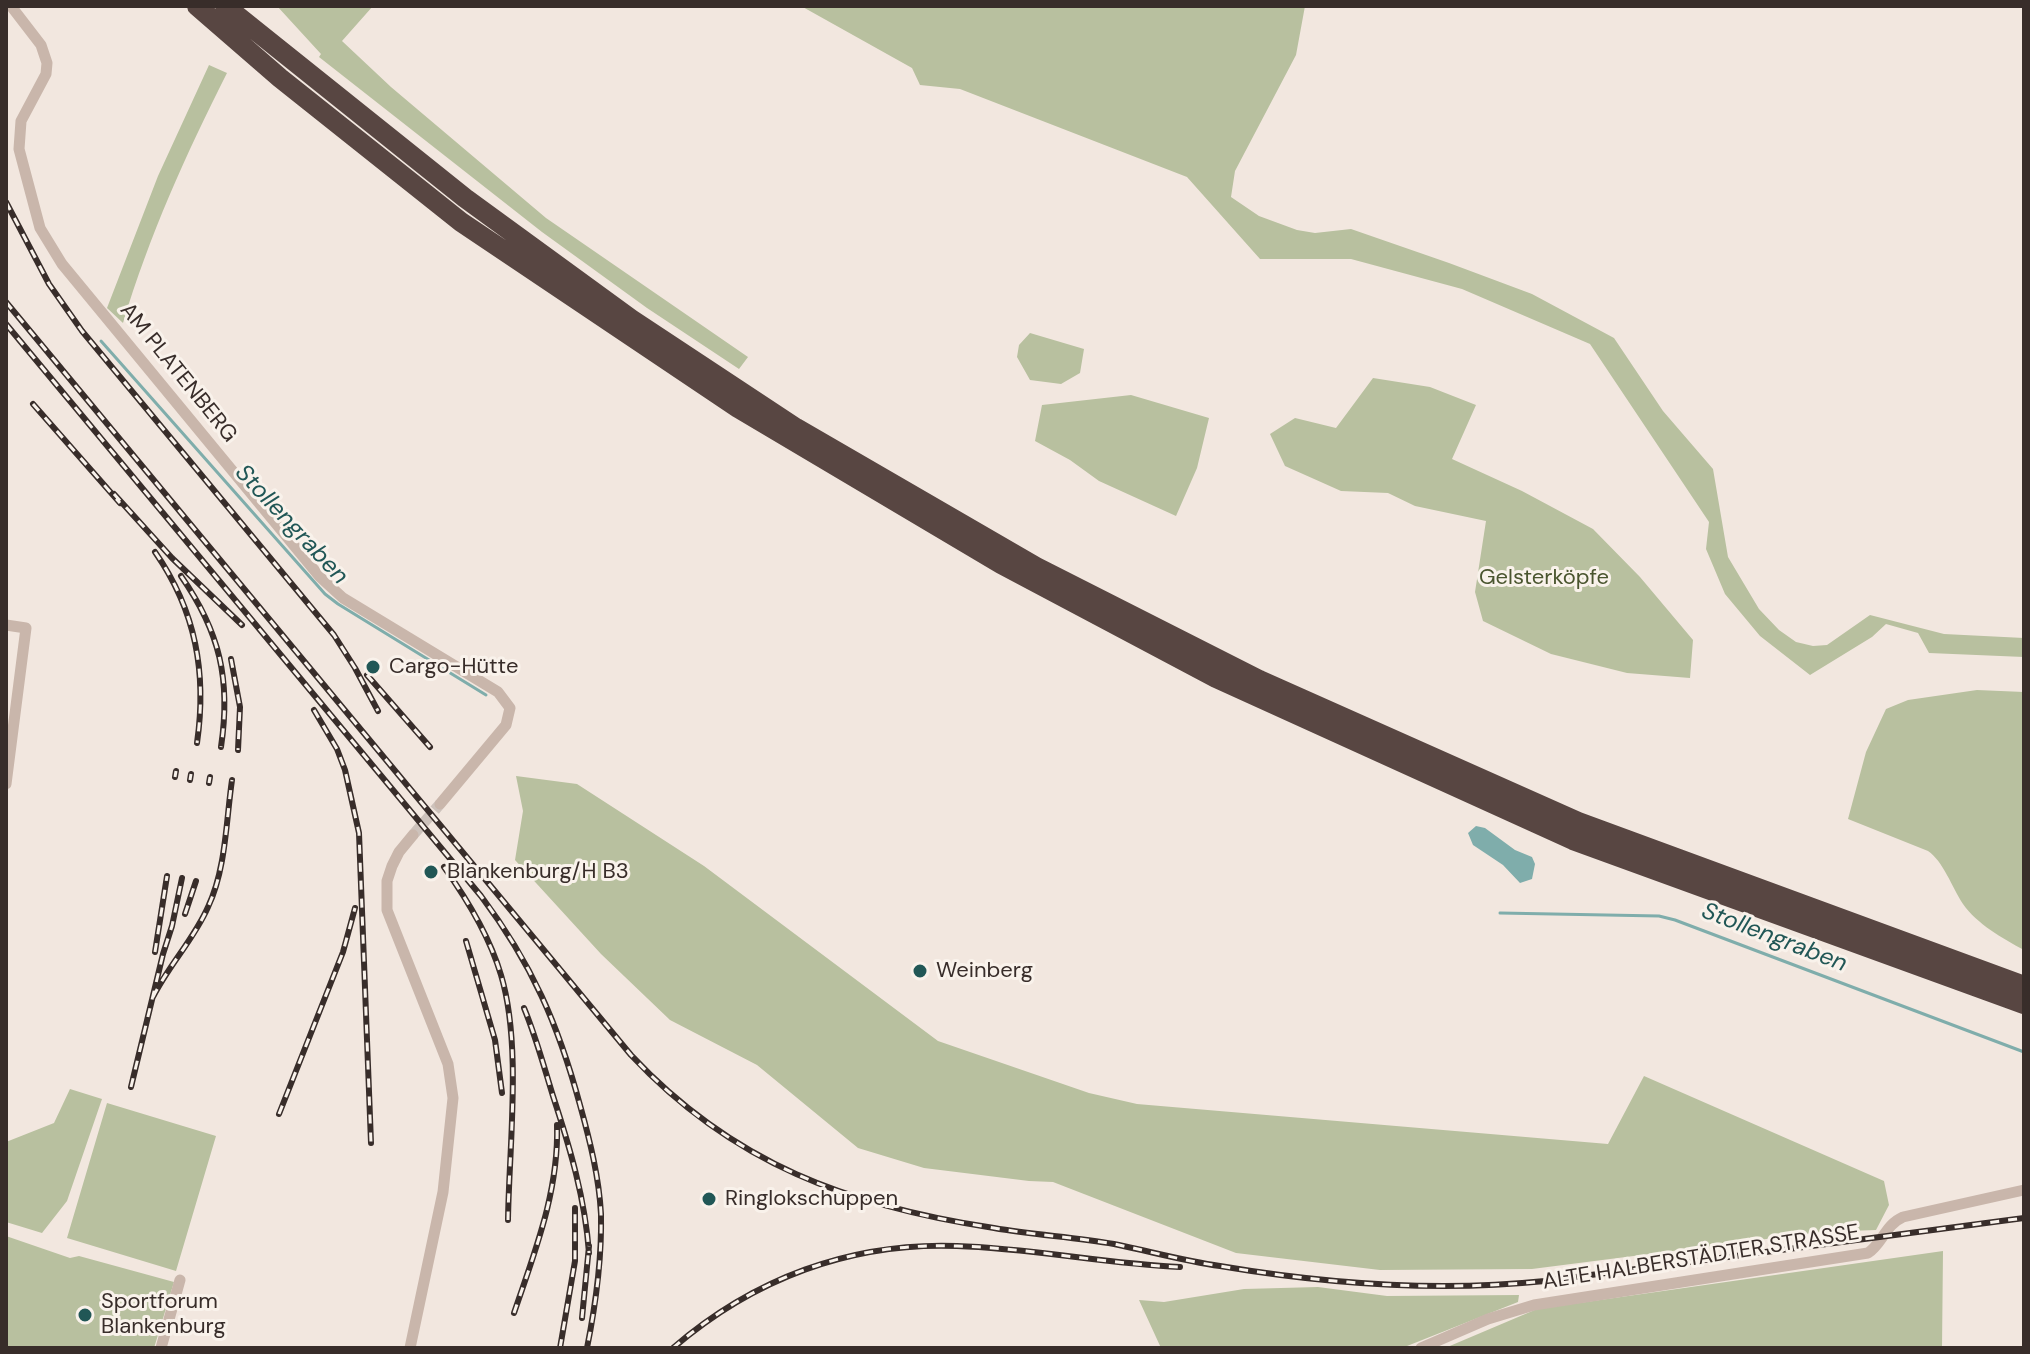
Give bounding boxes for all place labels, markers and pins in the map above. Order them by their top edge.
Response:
place label: Cargo-Hütte [389,654,518,680]
marker: Cargo-Hütte [364,658,382,676]
place label: Blankenburg/H B3 [447,859,629,885]
marker: Blankenburg/H B3 [422,863,440,881]
place label: Weinberg [936,958,1033,984]
marker: Weinberg [911,962,929,980]
place label: Ringlokschuppen [725,1186,898,1212]
marker: Ringlokschuppen [700,1190,718,1208]
place label: Sportforum Blankenburg [101,1289,226,1340]
marker: Sportforum Blankenburg [76,1306,94,1324]

